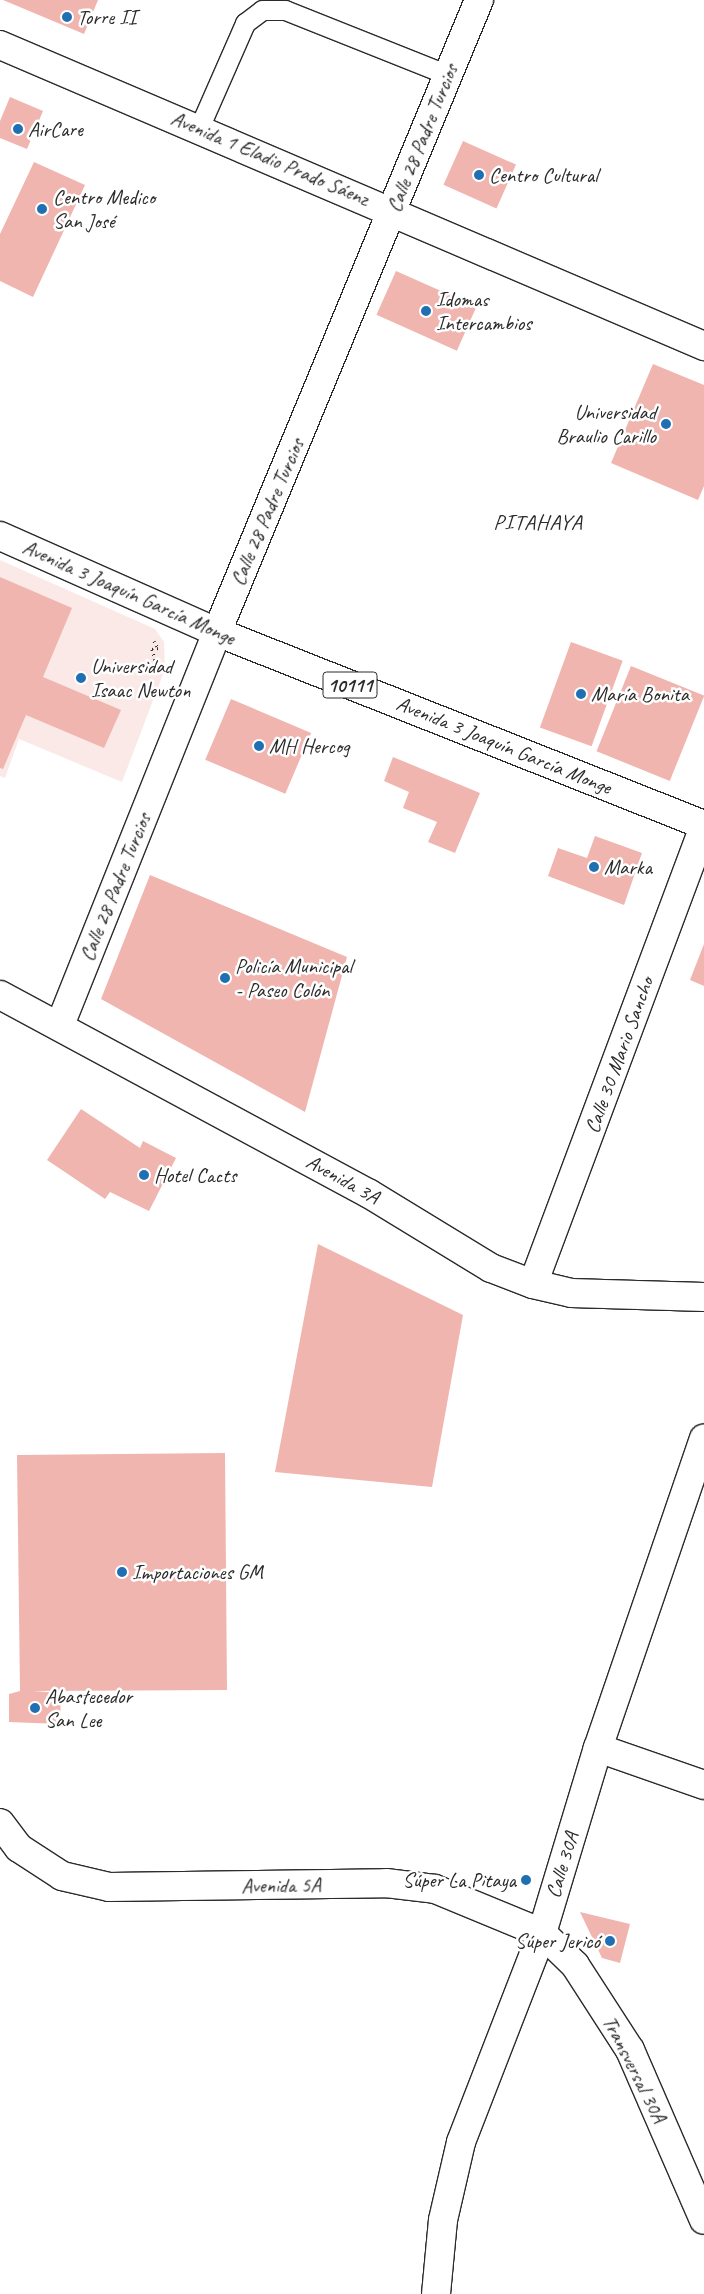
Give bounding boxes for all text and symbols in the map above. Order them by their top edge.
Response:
place label: Torre II [77,4,136,30]
marker: Torre II [61,11,73,23]
street label: Calle 28 Padre Turcios [381,61,463,215]
street label: Avenida 1 Eladio Prado Sáenz [168,105,372,211]
place label: AirCare [28,116,83,142]
marker: AirCare [12,123,24,135]
place label: Centro Cultural [489,162,598,188]
marker: Centro Cultural [473,169,485,181]
place label: Centro Medico San José [53,184,155,234]
marker: Centro Medico San José [35,202,49,216]
place label: Idomas Intercambios [436,286,531,336]
marker: Idomas Intercambios [420,305,432,317]
place label: Universidad Braulio Carillo [556,399,656,449]
marker: Universidad Braulio Carillo [660,418,672,430]
street label: Calle 28 Padre Turcios [225,435,309,589]
district label: PITAHAYA [492,510,584,536]
street label: Avenida 3 Joaquín García Monge [19,534,239,650]
place label: Universidad Isaac Newton [91,653,191,703]
road number: 10111 [322,668,378,702]
marker: Universidad Isaac Newton [75,672,87,684]
place label: María Bonita [591,681,688,707]
marker: María Bonita [575,688,587,700]
street label: Avenida 3 Joaquín García Monge [393,690,615,800]
place label: MH Hercog [269,733,349,759]
marker: MH Hercog [253,740,265,752]
street label: Calle 28 Padre Turcios [74,810,156,964]
place label: Marka [604,854,652,880]
marker: Marka [588,861,600,873]
place label: Policía Municipal - Paseo Colón [235,953,353,1003]
marker: Policía Municipal - Paseo Colón [219,972,231,984]
street label: Calle 30 Mario Sancho [579,974,659,1136]
street label: Avenida 3A [302,1149,384,1209]
place label: Hotel Cacts [154,1162,236,1188]
marker: Hotel Cacts [138,1169,150,1181]
place label: Importaciones GM [132,1559,263,1585]
marker: Importaciones GM [116,1566,128,1578]
place label: Abastecedor San Lee [45,1683,132,1733]
marker: Abastecedor San Lee [29,1702,41,1714]
street label: Calle 30A [540,1829,584,1901]
place label: Súper La Pitaya [402,1867,516,1893]
street label: Avenida 5A [241,1872,321,1898]
marker: Súper La Pitaya [520,1874,532,1886]
place label: Súper Jericó [515,1928,600,1954]
marker: Súper Jericó [604,1935,616,1947]
street label: Transversal 30A [597,2011,673,2127]

